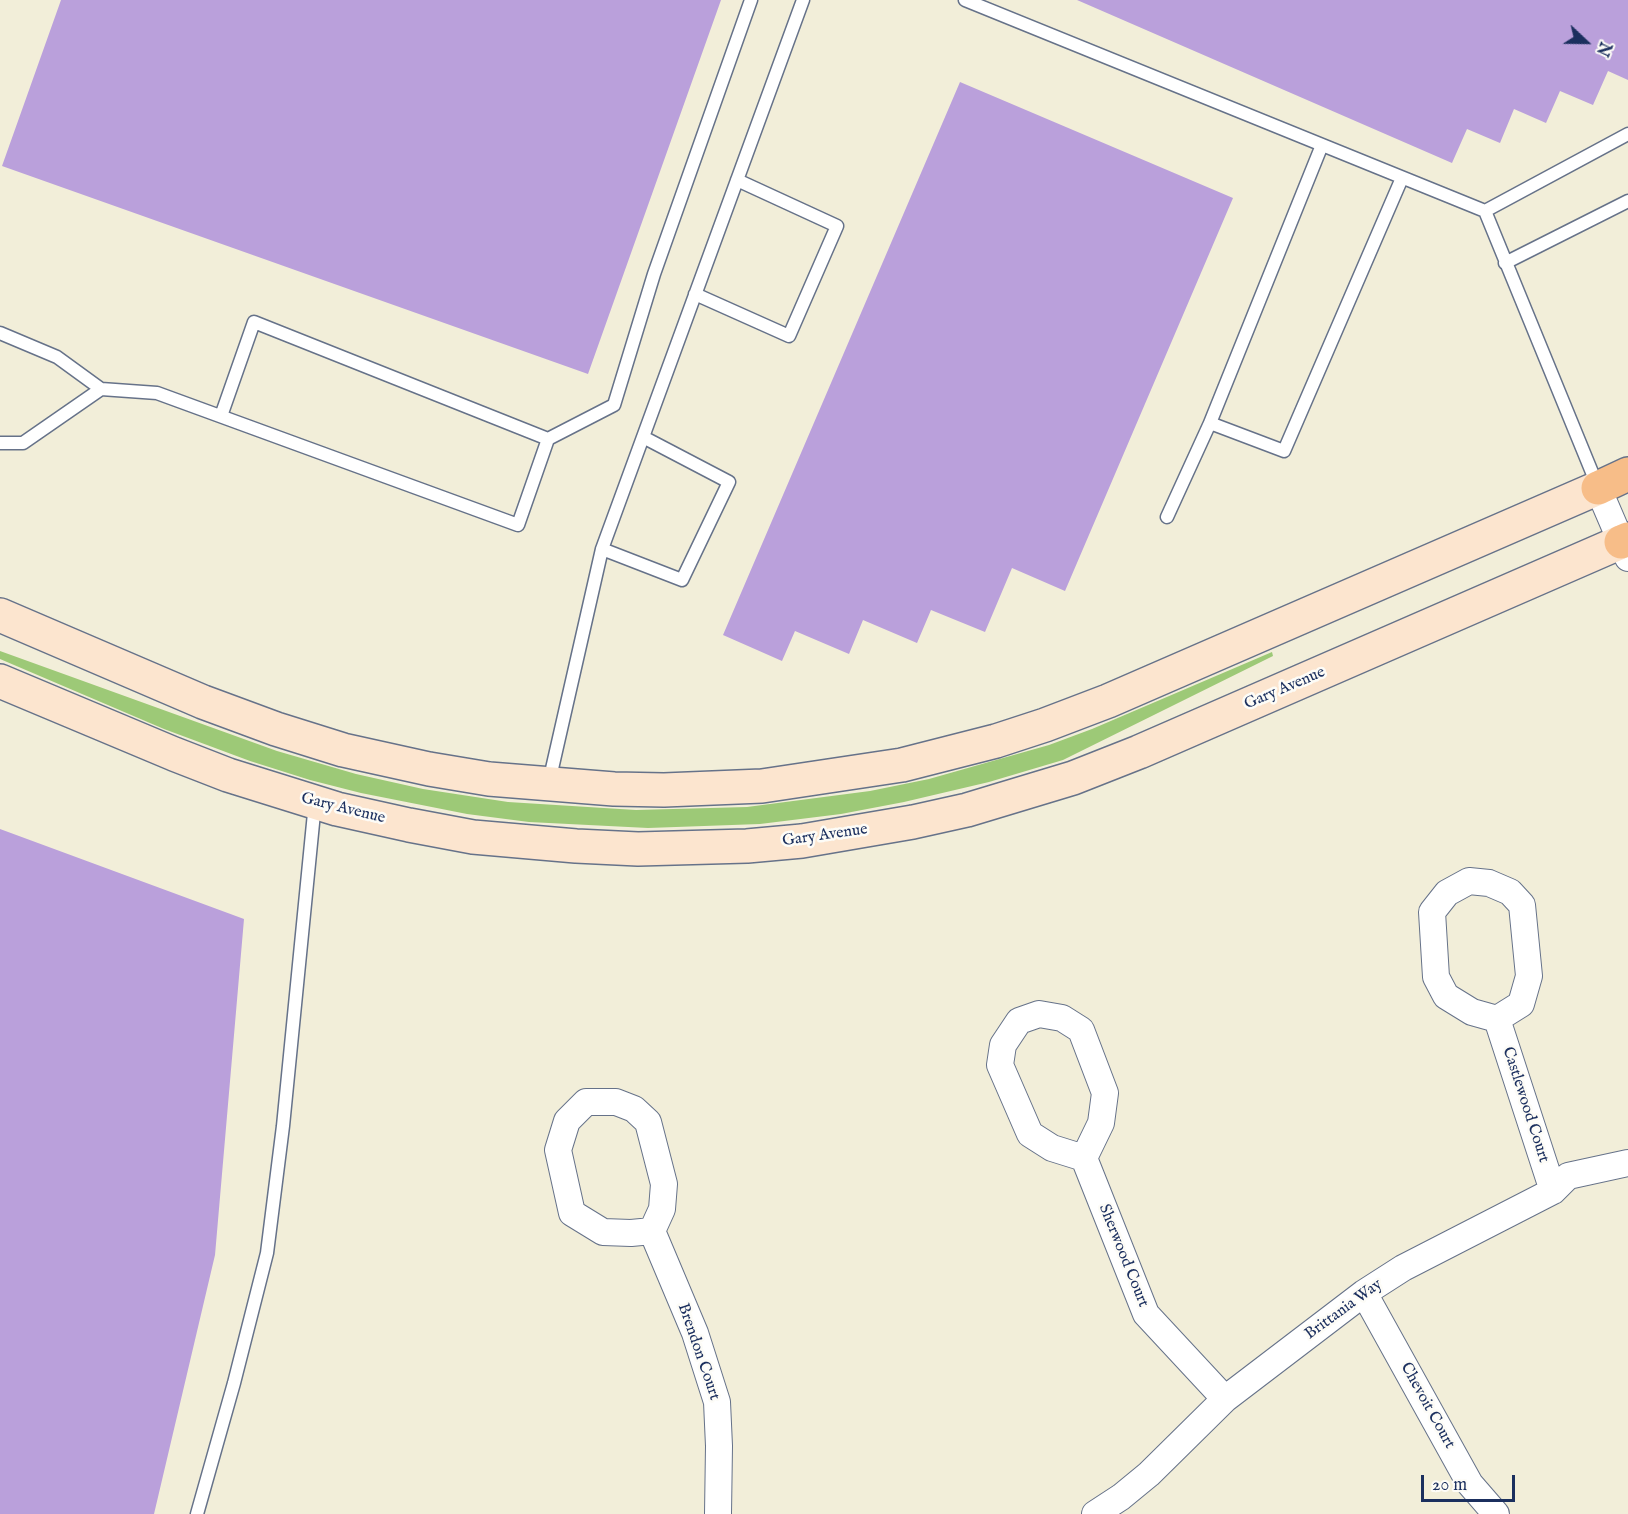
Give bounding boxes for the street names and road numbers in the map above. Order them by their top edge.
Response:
street label: Gary Avenue [1242,663,1328,715]
street label: Gary Avenue [299,789,387,829]
street label: Gary Avenue [781,821,869,851]
street label: Castlewood Court [1497,1045,1553,1165]
street label: Sherwood Court [1094,1202,1152,1310]
street label: Brittania Way [1302,1276,1386,1344]
street label: Brendon Court [672,1301,724,1403]
street label: Chevoit Court [1395,1360,1459,1452]

